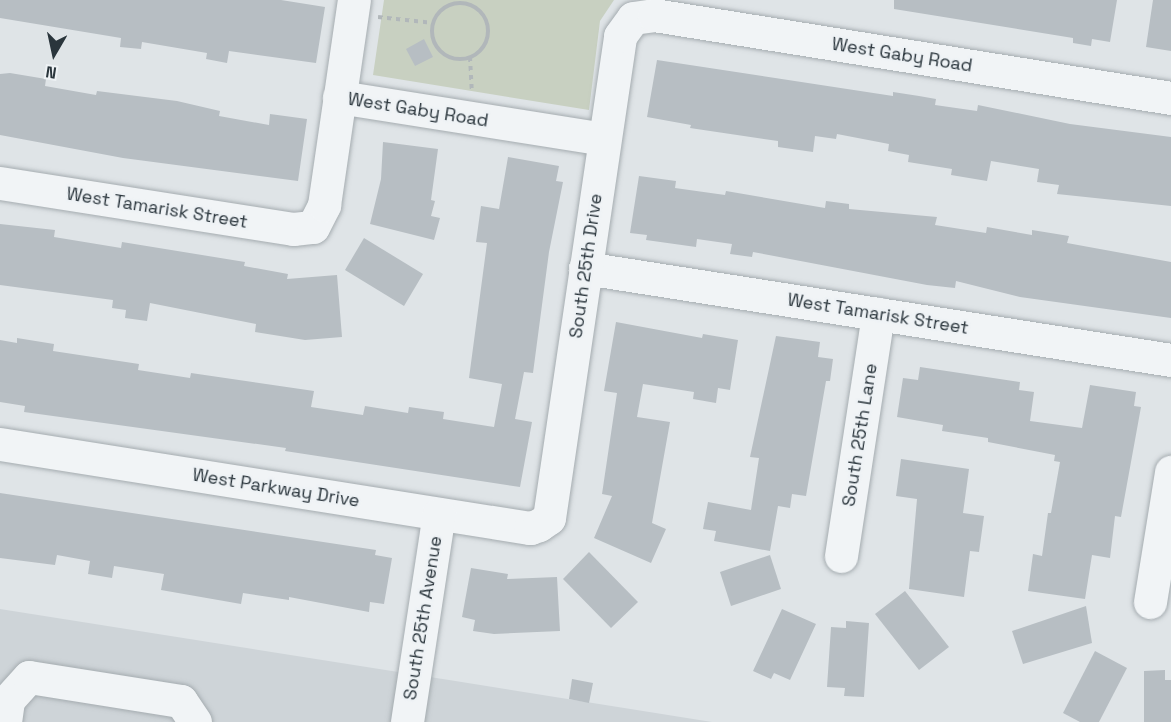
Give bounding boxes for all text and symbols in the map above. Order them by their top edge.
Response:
north arrow [24,24,84,84]
street label: West Gaby Road [830,33,974,77]
text: N [44,61,58,83]
street label: West Gaby Road [346,88,490,132]
street label: West Tamarisk Street [65,183,249,233]
street label: South 25th Drive [565,192,607,340]
street label: West Tamarisk Street [786,289,970,339]
street label: South 25th Lane [838,362,882,508]
street label: West Parkway Drive [191,464,361,512]
street label: South 25th Avenue [399,534,447,702]

